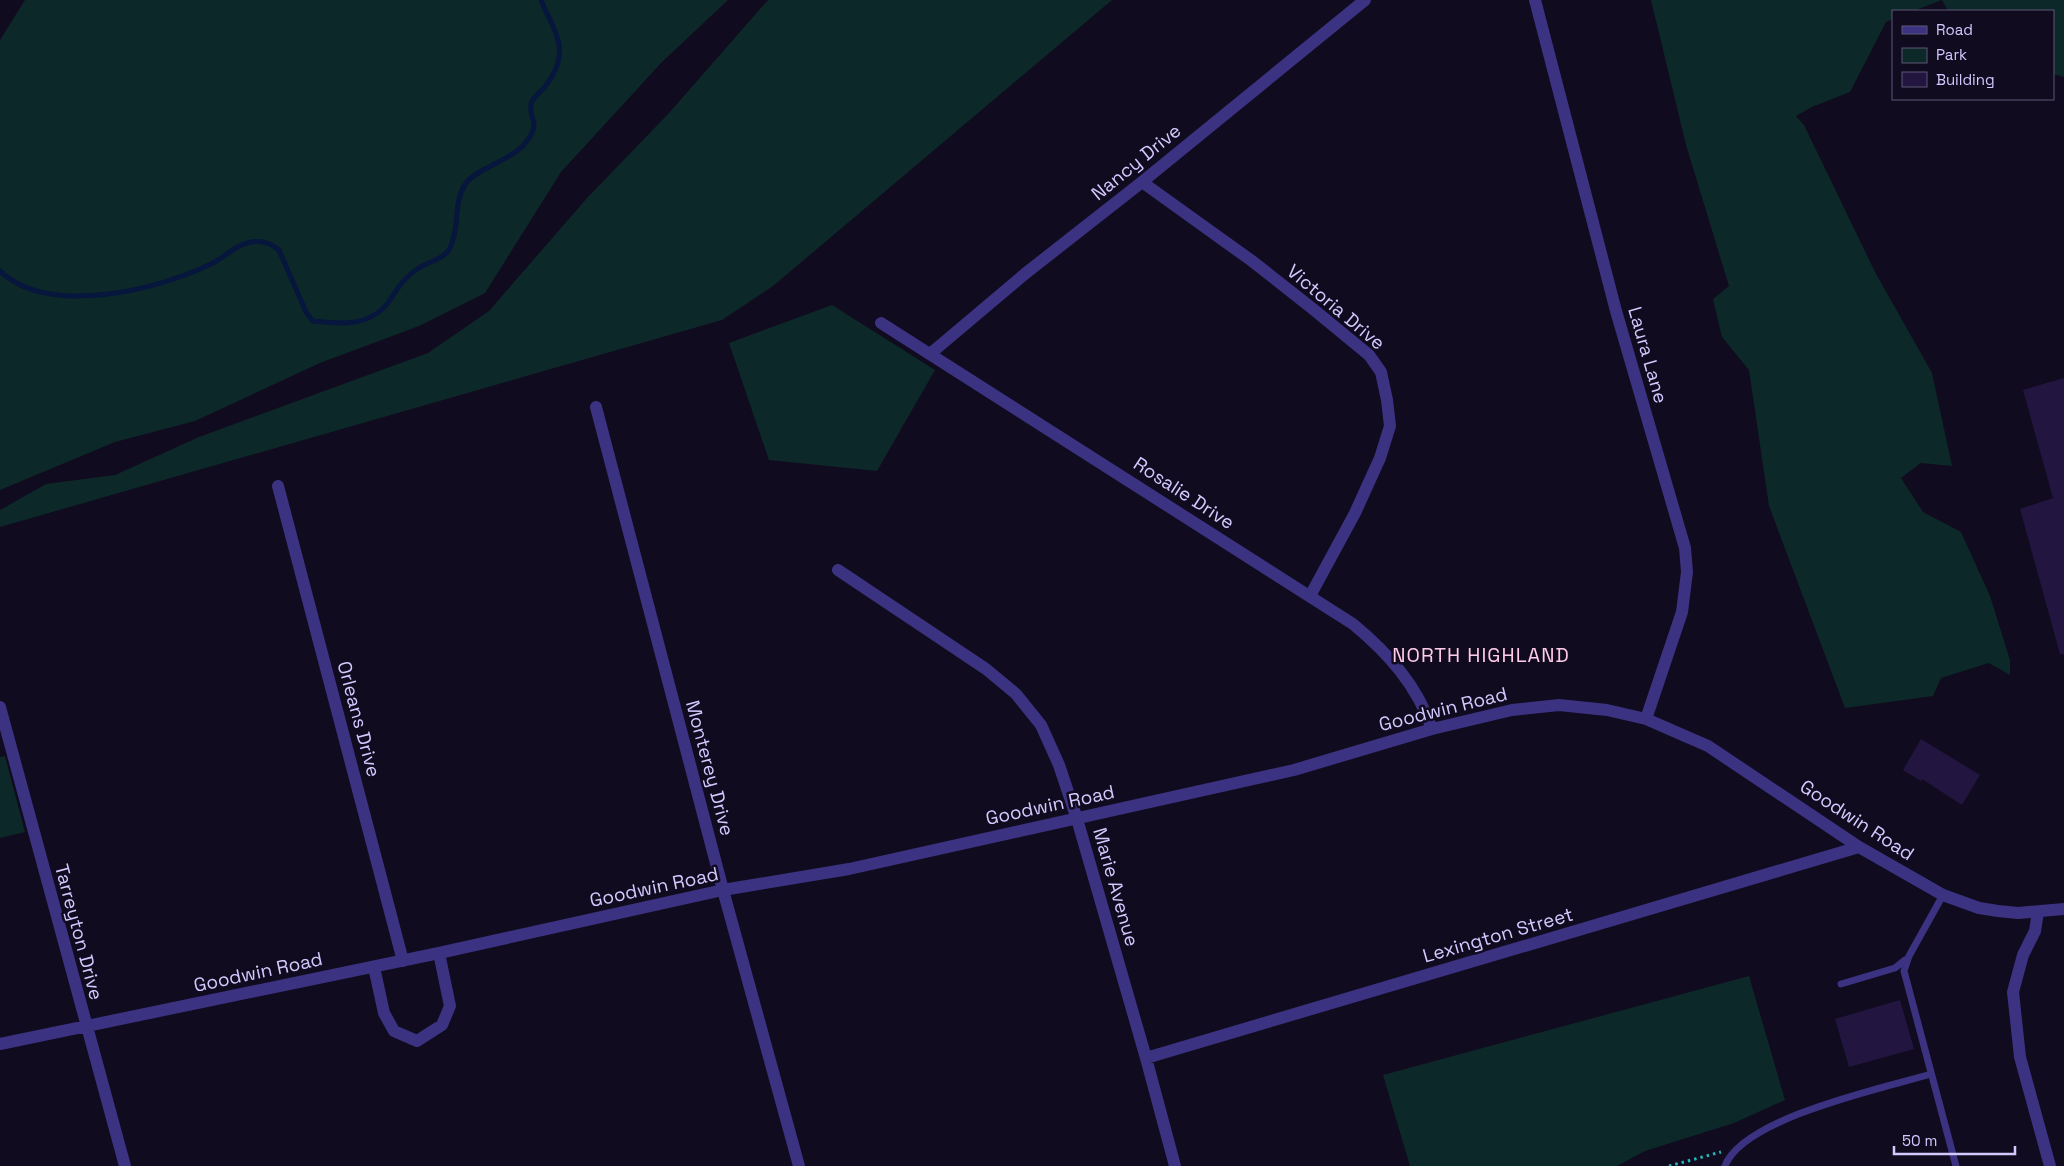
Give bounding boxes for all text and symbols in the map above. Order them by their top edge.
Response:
legend [1892,10,2054,100]
text: Road [1936,20,1973,39]
text: Park [1936,45,1967,64]
text: Building [1936,70,1995,89]
street label: Nancy Drive [1086,118,1186,206]
street label: Victoria Drive [1282,259,1390,355]
street label: Laura Lane [1622,304,1674,406]
street label: Rosalie Drive [1129,451,1239,535]
district label: NORTH HIGHLAND [1392,642,1570,668]
street label: Orleans Drive [332,658,386,780]
street label: Goodwin Road [1376,681,1510,737]
street label: Monterey Drive [680,697,740,839]
street label: Goodwin Road [1795,774,1919,866]
street label: Goodwin Road [983,779,1117,831]
street label: Marie Avenue [1087,825,1145,949]
street label: Tarreyton Drive [49,861,109,1003]
street label: Goodwin Road [587,861,721,913]
street label: Lexington Street [1420,902,1576,968]
street label: Goodwin Road [191,946,325,998]
scale bar [1894,1124,2015,1156]
text: 50 m [1902,1131,1937,1150]

